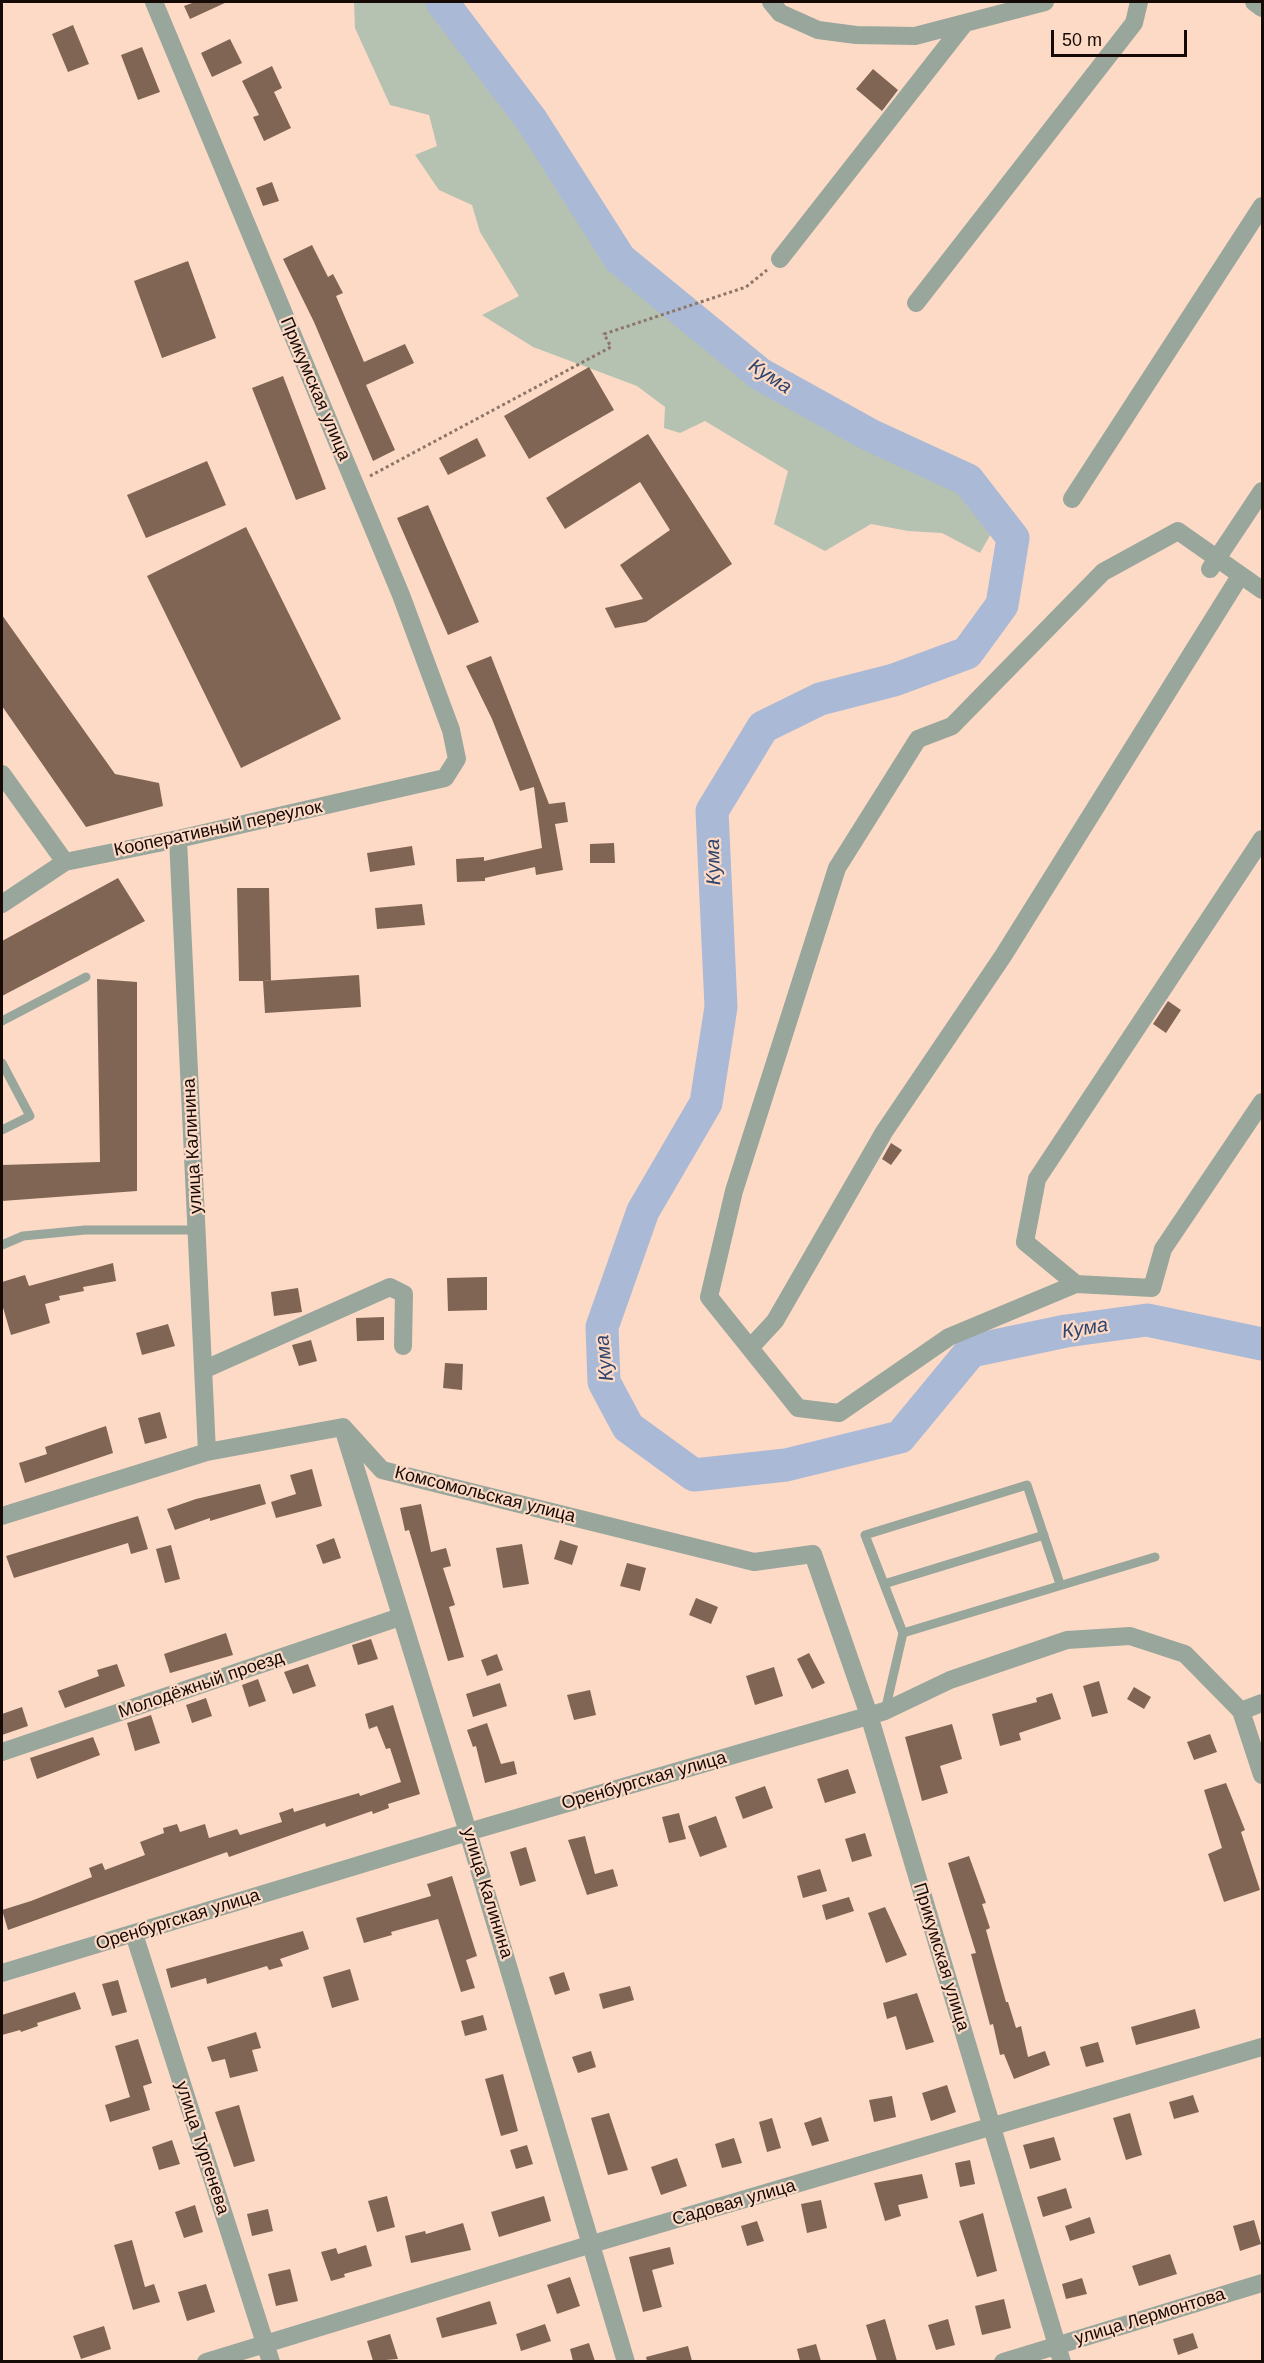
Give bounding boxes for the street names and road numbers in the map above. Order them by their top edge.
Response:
street label: Прикумская улица [275,314,355,464]
street label: Кооперативный переулок [112,796,324,862]
street label: улица Калинина [179,1078,207,1214]
street label: Комсомольская улица [392,1462,578,1528]
street label: Молодёжный проезд [116,1647,286,1723]
street label: Оренбургская улица [559,1747,729,1815]
street label: улица Калинина [457,1825,517,1961]
street label: Прикумская улица [908,1880,974,2034]
street label: Оренбургская улица [93,1885,263,1955]
street label: улица Тургенева [170,2079,234,2217]
street label: Садовая улица [670,2175,798,2231]
street label: улица Лермонтова [1072,2284,1228,2350]

